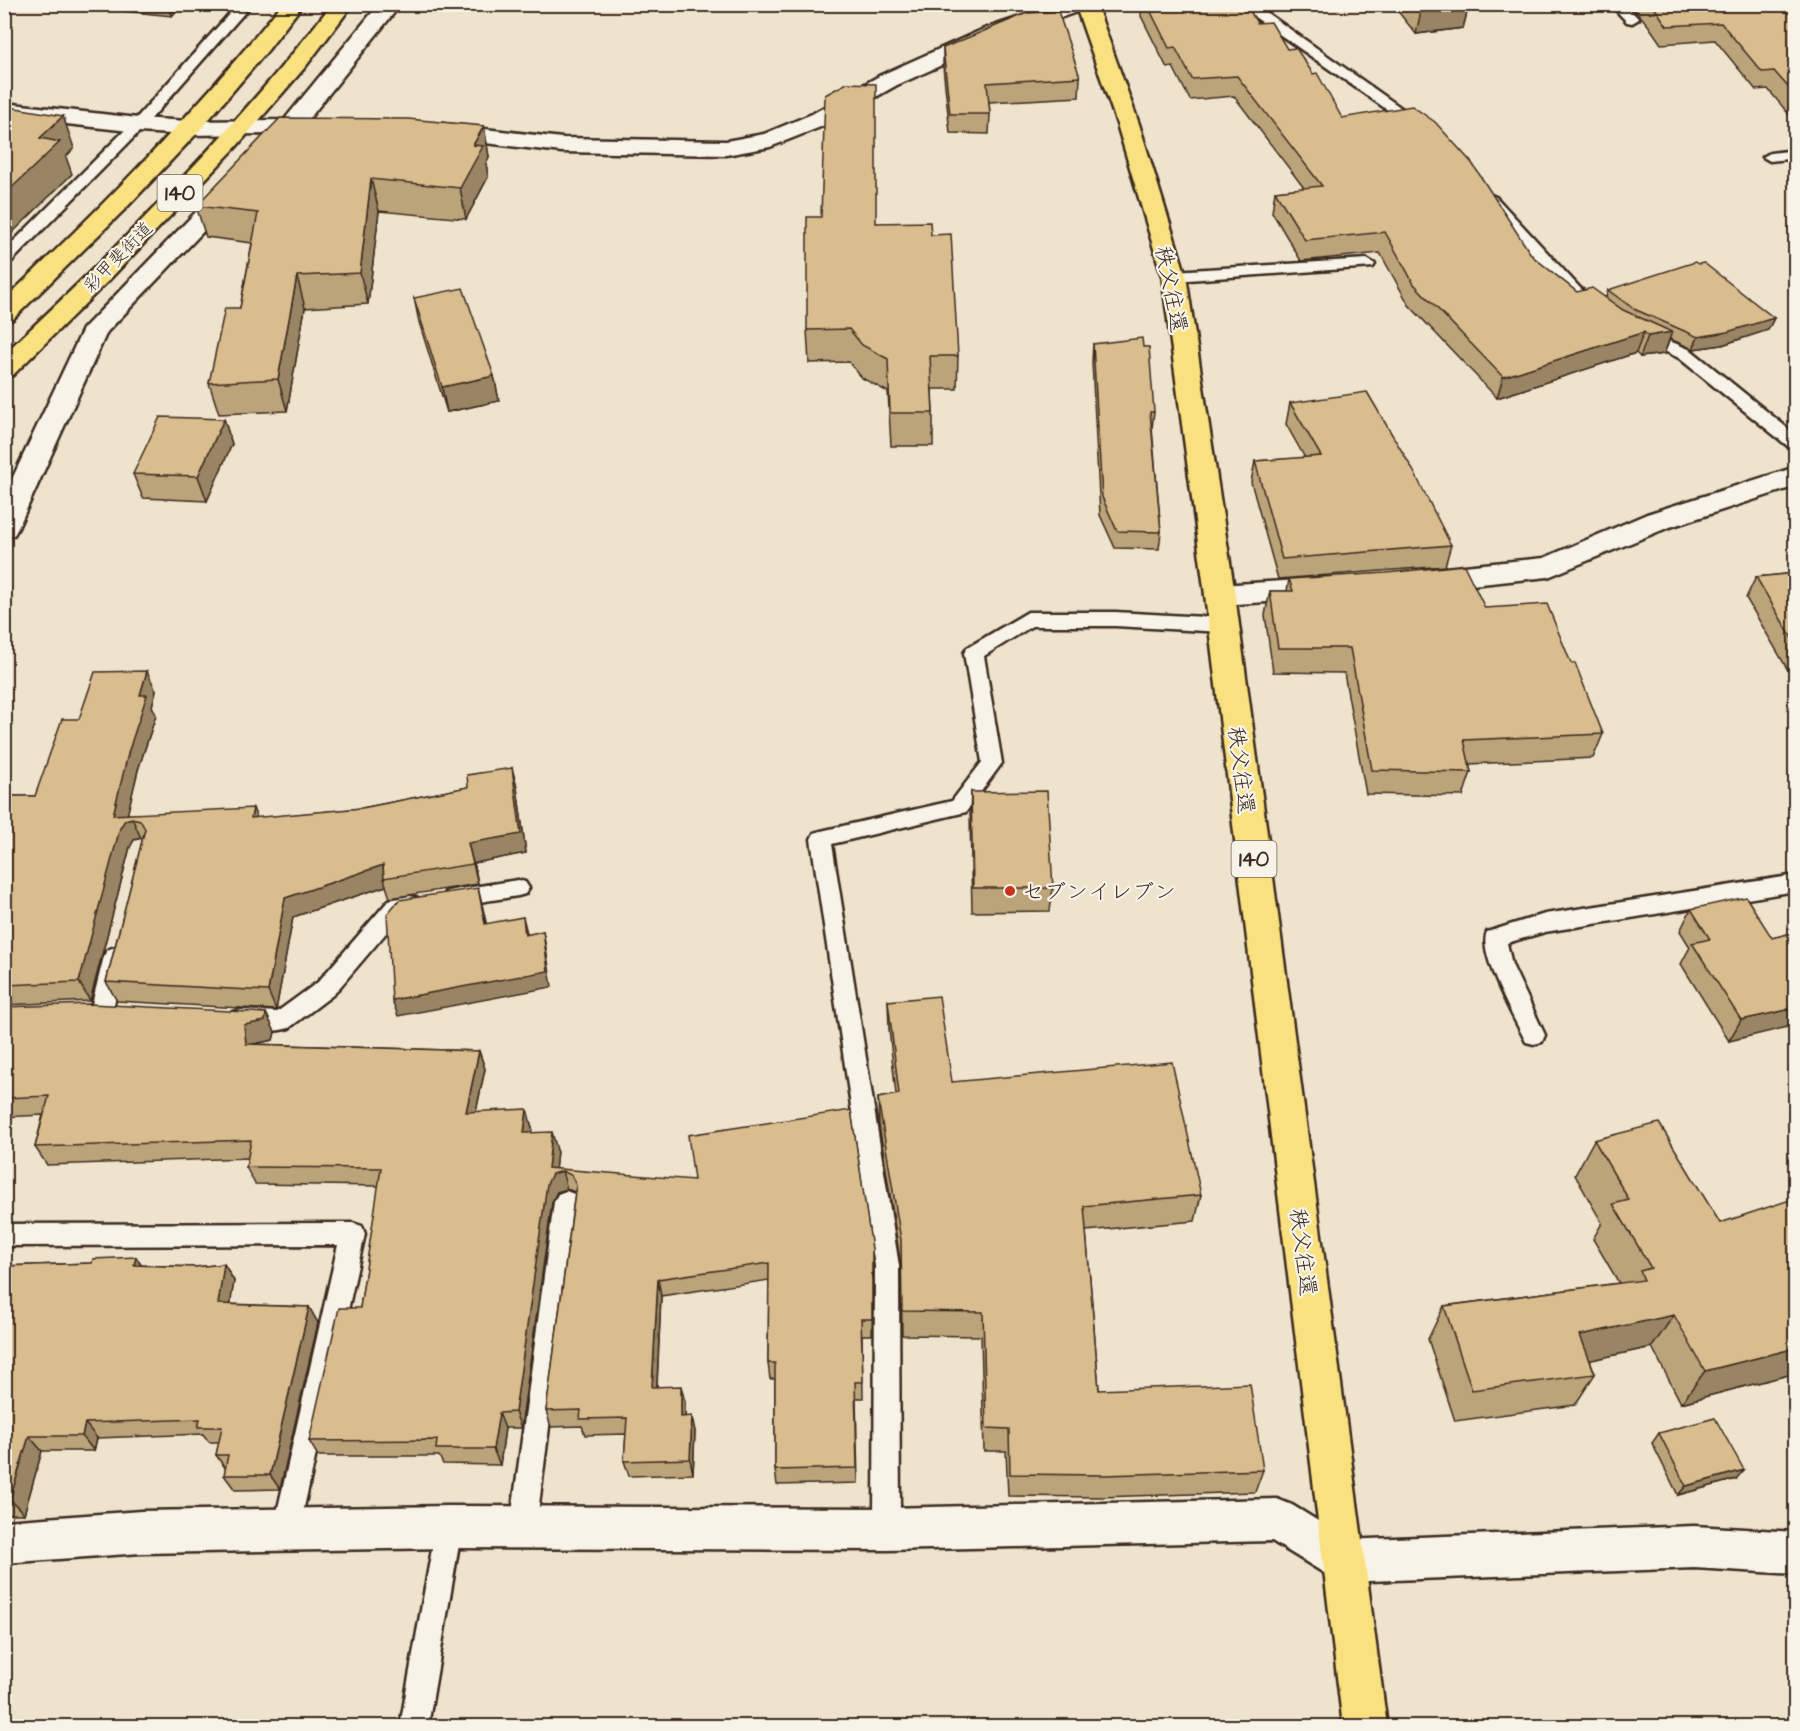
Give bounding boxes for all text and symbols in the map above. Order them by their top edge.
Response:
road number: 140 [158,175,202,211]
street label: 彩甲斐街道 [78,216,159,298]
street label: 秩父往還 [1147,243,1194,335]
street label: 秩父往還 [1220,725,1261,816]
road number: 140 [1232,841,1276,877]
place label: セブンイレブン [1022,877,1176,908]
marker: セブンイレブン [1003,884,1017,898]
street label: 秩父往還 [1282,1207,1323,1298]

